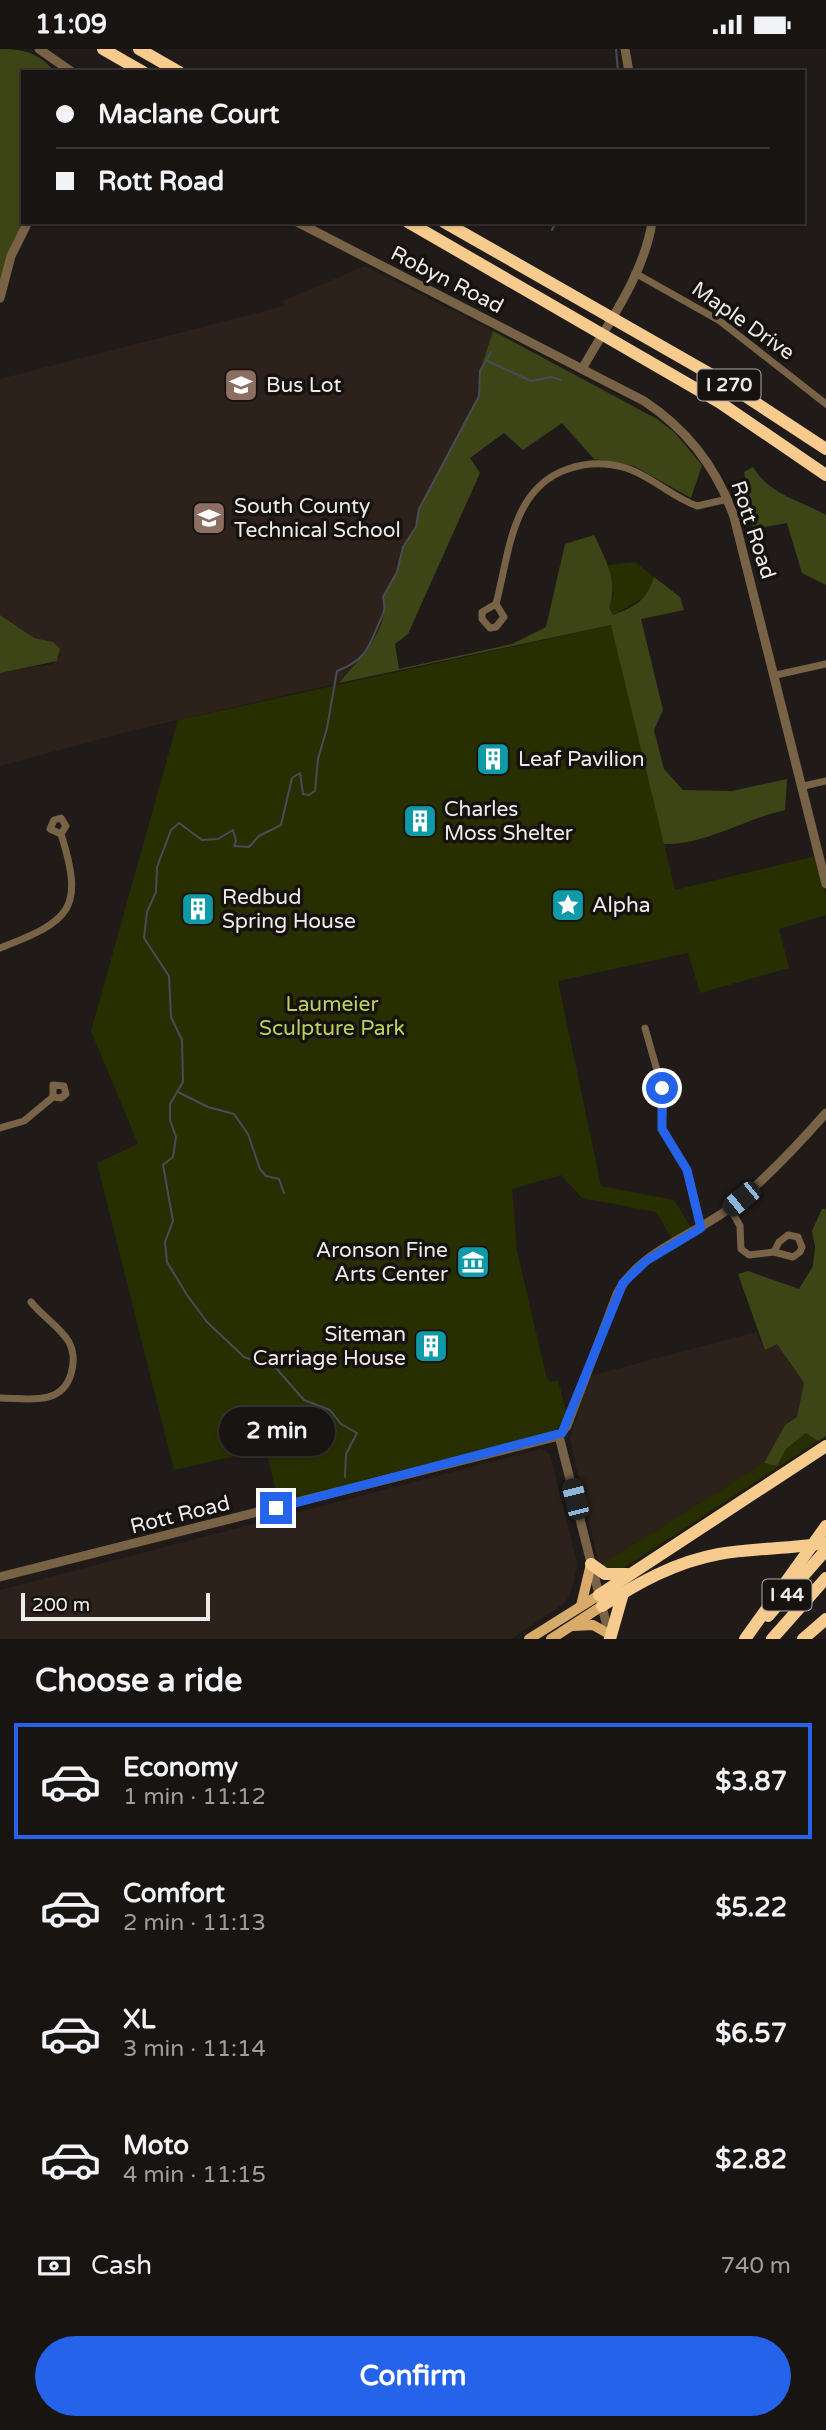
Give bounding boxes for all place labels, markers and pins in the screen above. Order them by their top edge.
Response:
school or university icon: Bus Lot [222,366,260,404]
place label: Bus Lot [266,373,342,398]
place label: South County Technical School [234,494,401,543]
school or university icon: South County Technical School [190,499,228,537]
building icon: Leaf Pavilion [474,740,512,778]
place label: Leaf Pavilion [518,747,645,772]
place label: Charles Moss Shelter [444,797,573,846]
building icon: Charles Moss Shelter [401,802,439,840]
place label: Redbud Spring House [222,885,356,934]
place icon: Alpha [549,886,587,924]
building icon: Redbud Spring House [179,890,217,928]
place label: Alpha [592,893,651,918]
place label: Aronson Fine Arts Center [316,1238,448,1287]
museum icon: Aronson Fine Arts Center [454,1243,492,1281]
place label: Siteman Carriage House [253,1322,406,1371]
building icon: Siteman Carriage House [412,1327,450,1365]

